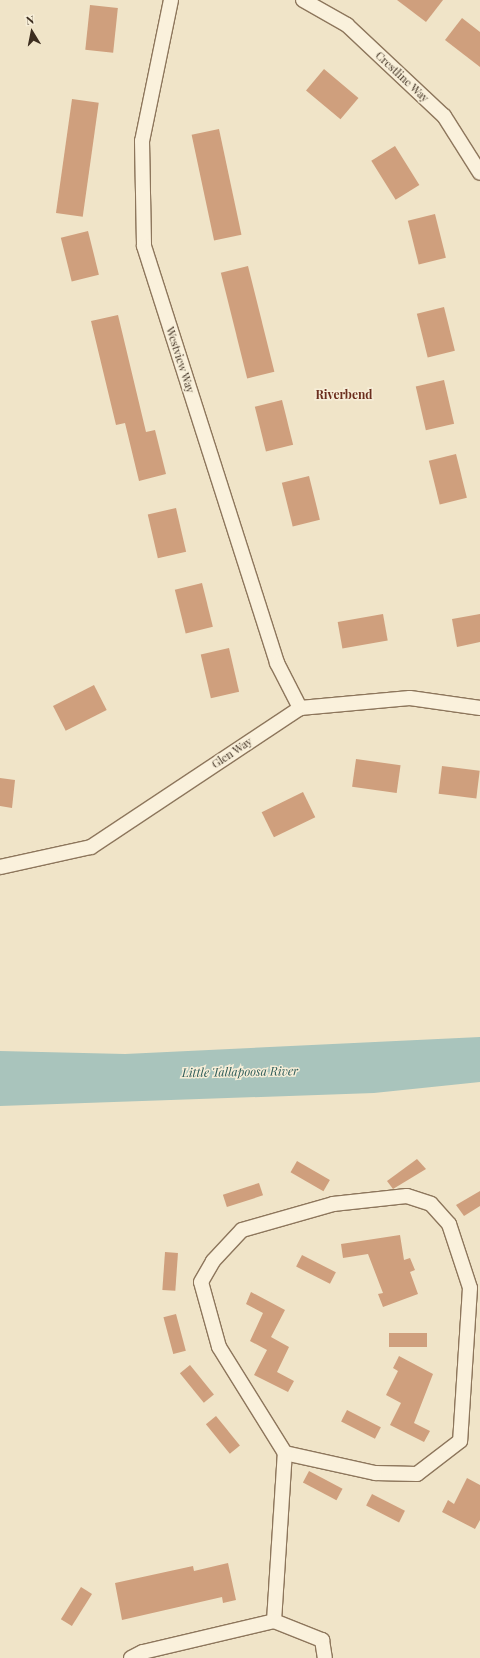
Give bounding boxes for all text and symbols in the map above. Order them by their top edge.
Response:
north arrow [12,12,52,52]
text: N [25,12,35,28]
street label: Crestline Way [373,49,431,105]
street label: Westview Way [163,325,197,395]
district label: Riverbend [316,388,372,402]
street label: Glen Way [209,735,255,771]
water label: Little Tallapoosa River [182,1064,298,1080]

